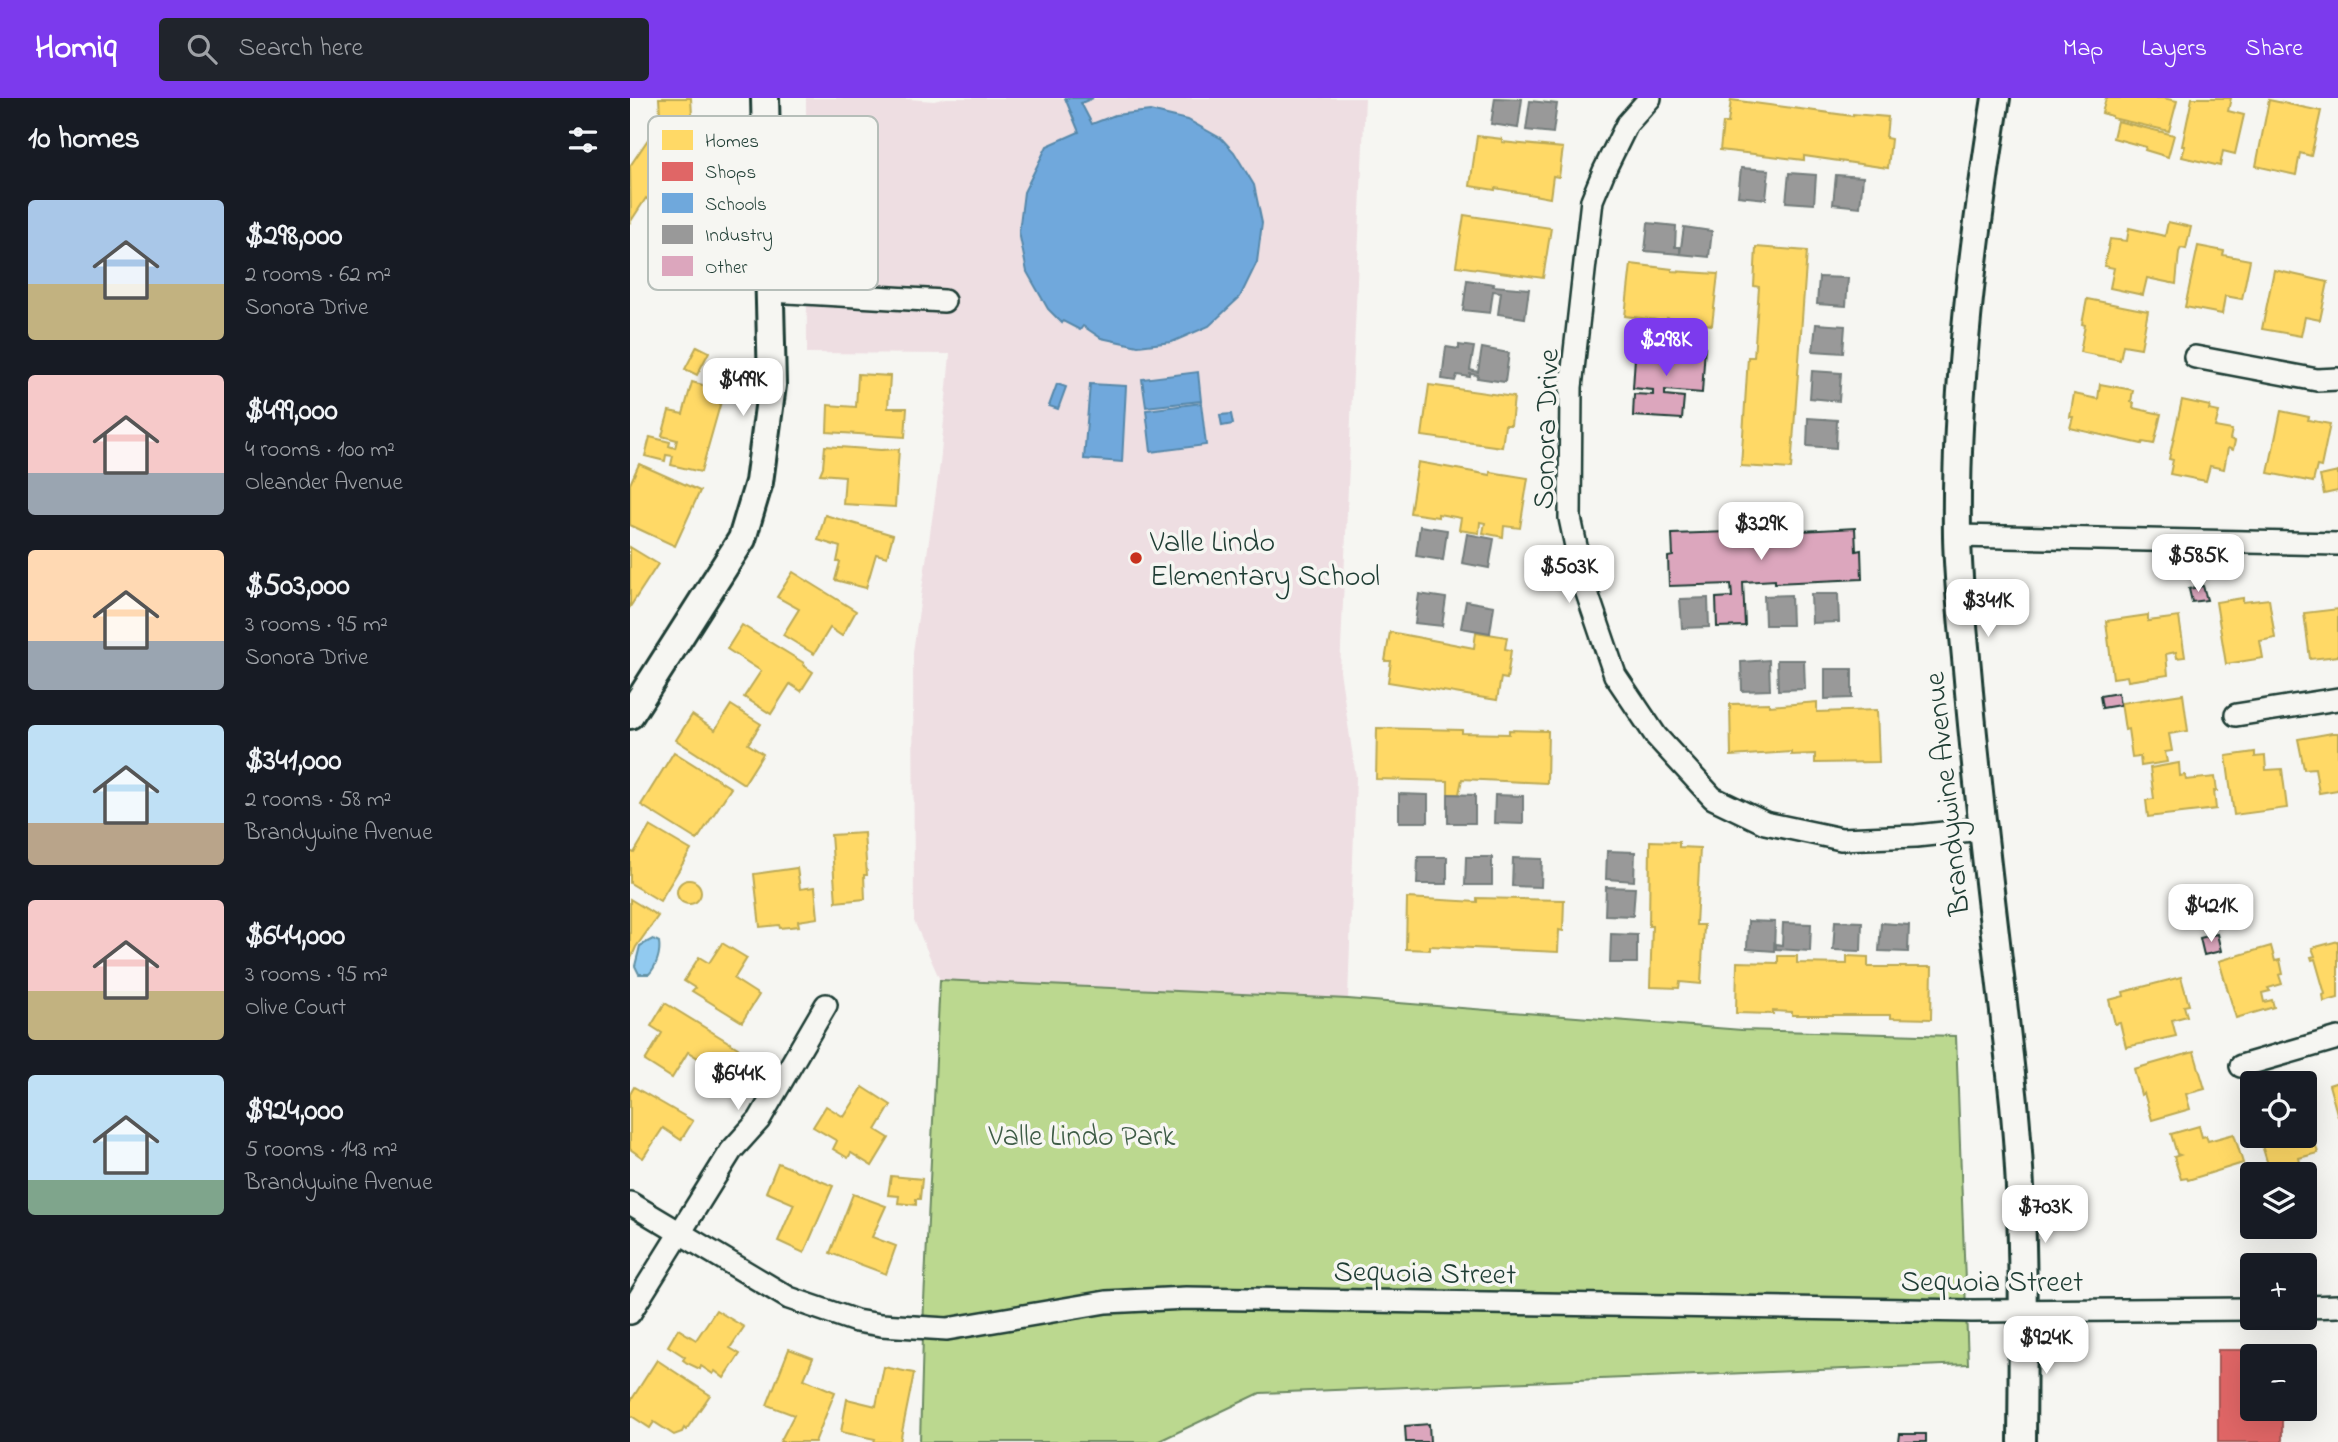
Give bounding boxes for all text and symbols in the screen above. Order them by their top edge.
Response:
search box [159,18,649,81]
text: Homiq [35,25,117,73]
icon: search [183,30,221,68]
text: Search here [239,30,363,68]
text: Map [2063,32,2103,67]
text: Layers [2141,32,2207,67]
text: Share [2245,32,2303,67]
legend [648,116,878,290]
text: 10 homes [28,118,140,162]
icon: filters [564,121,602,159]
text: Homes [705,129,759,156]
text: Shops [705,160,756,187]
text: Schools [705,192,767,219]
text: $298,000 [245,215,342,259]
text: Industry [705,223,773,251]
icon: home [84,228,168,312]
text: Other [705,255,747,282]
text: 2 rooms · 62 m² [245,259,391,292]
text: Sonora Drive [245,292,368,325]
pin: $298K [1617,318,1715,378]
text: $298K [1640,324,1692,357]
street label: Sonora Drive [1523,347,1573,510]
pin: $499K [694,358,792,418]
text: $499K [719,364,767,397]
text: $499,000 [245,390,338,434]
icon: home [84,403,168,487]
text: 4 rooms · 100 m² [245,434,395,467]
text: Oleander Avenue [245,467,403,500]
pin: $329K [1712,503,1810,562]
text: $329K [1735,508,1787,541]
place label: Valle Lindo Elementary School [1149,522,1380,600]
pin: $585K [2149,534,2247,594]
text: $585K [2168,540,2228,573]
pin: $503K [1520,546,1618,605]
marker: Valle Lindo Elementary School [1128,550,1144,566]
text: $503K [1540,551,1598,584]
text: $503,000 [245,565,350,609]
icon: home [84,578,168,662]
pin: $341K [1939,580,2037,639]
text: $341K [1962,585,2014,618]
text: 3 rooms · 95 m² [245,609,388,642]
text: Sonora Drive [245,642,368,675]
street label: Brandywine Avenue [1914,669,1984,919]
text: $341,000 [245,740,341,784]
icon: home [84,753,168,837]
text: 2 rooms · 58 m² [245,784,391,817]
text: Brandywine Avenue [245,817,432,850]
pin: $421K [2162,884,2260,944]
text: $421K [2184,890,2238,923]
text: $644,000 [245,915,345,959]
icon: home [84,928,168,1012]
text: 3 rooms · 95 m² [245,959,388,992]
text: Olive Court [245,992,346,1025]
pin: $644K [689,1052,787,1112]
text: $644K [711,1058,765,1091]
map controls [2240,1071,2317,1421]
button: locate [2240,1071,2317,1148]
text: $924,000 [245,1090,344,1134]
icon: home [84,1103,168,1187]
park label: Valle Lindo Park [988,1116,1176,1160]
text: 5 rooms · 143 m² [245,1134,398,1167]
button: layers [2240,1162,2317,1239]
text: Brandywine Avenue [245,1167,432,1200]
pin: $703K [1996,1186,2094,1245]
text: $703K [2018,1191,2072,1224]
street label: Sequoia Street [1333,1251,1517,1299]
button: + [2240,1253,2317,1330]
street label: Sequoia Street [1901,1262,2083,1306]
pin: $924K [1997,1316,2095,1376]
text: $924K [2020,1322,2072,1355]
button: − [2240,1344,2317,1421]

